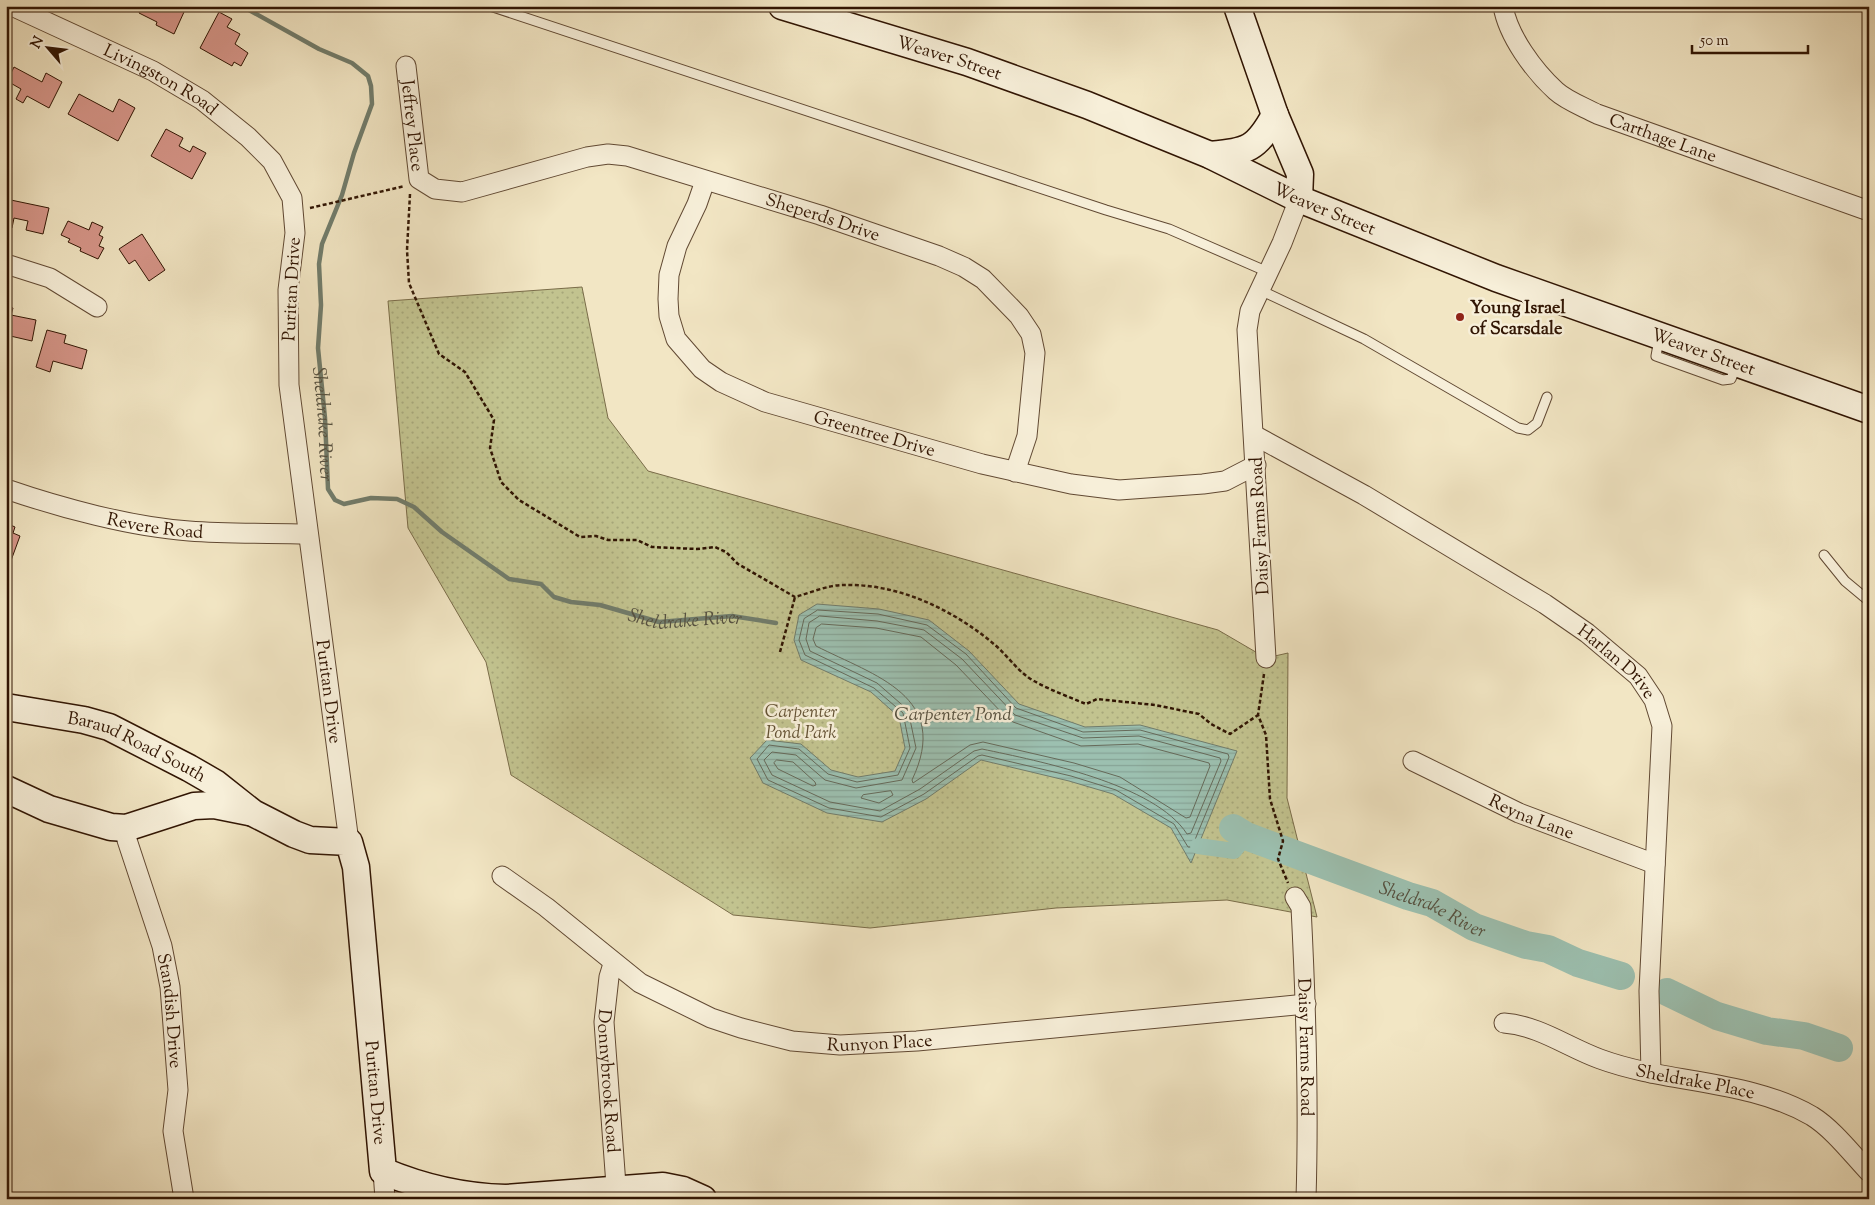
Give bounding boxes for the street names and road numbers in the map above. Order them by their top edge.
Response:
street label: Weaver Street [893,30,1005,88]
street label: Livingston Road [98,39,223,123]
street label: Jeffrey Place [393,78,429,173]
street label: Carthage Lane [1605,108,1720,171]
street label: Weaver Street [1268,177,1379,243]
street label: Sheperds Drive [762,188,883,250]
street label: Puritan Drive [277,236,309,342]
street label: Weaver Street [1647,323,1758,384]
street label: Greentree Drive [810,405,938,465]
street label: Daisy Farms Road [1244,456,1278,596]
street label: Revere Road [104,507,204,547]
street label: Harlan Drive [1571,619,1661,705]
street label: Puritan Drive [308,638,347,745]
street label: Baraud Road South [65,706,211,790]
street label: Reyna Lane [1483,789,1577,847]
street label: Standish Drive [149,951,187,1069]
street label: Daisy Farms Road [1289,978,1318,1116]
street label: Donnybrook Road [589,1008,625,1154]
street label: Runyon Place [826,1029,934,1060]
street label: Puritan Drive [356,1040,392,1146]
street label: Sheldrake Place [1633,1059,1757,1108]

